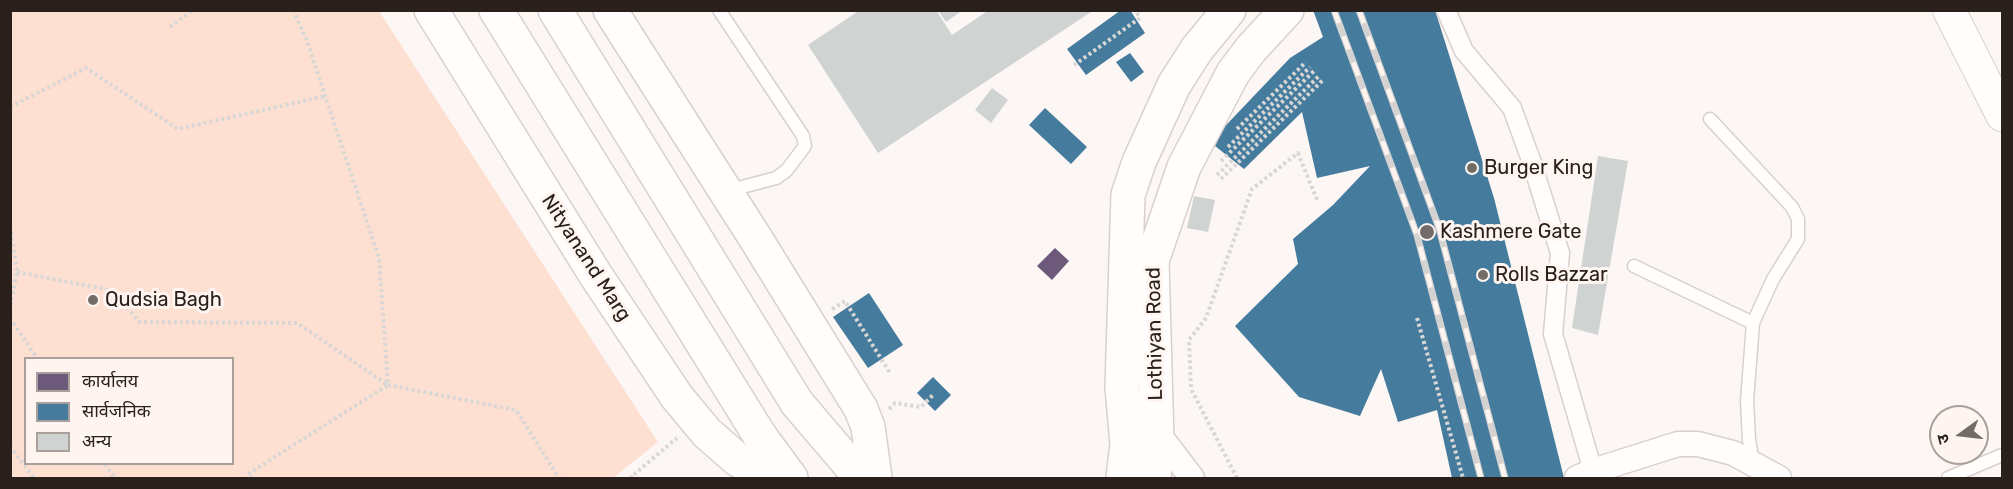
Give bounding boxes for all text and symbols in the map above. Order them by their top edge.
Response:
place label: Burger King [1484,156,1593,180]
marker: Burger King [1465,161,1479,175]
street label: Nityanand Marg [536,190,636,326]
place label: Kashmere Gate [1440,220,1581,244]
marker: Kashmere Gate [1418,223,1436,241]
place label: Rolls Bazzar [1495,263,1608,287]
street label: Lothiyan Road [1142,267,1168,401]
marker: Rolls Bazzar [1476,268,1490,282]
place label: Qudsia Bagh [105,288,222,312]
marker: Qudsia Bagh [86,293,100,307]
legend [24,357,234,465]
text: कार्यालय [82,370,138,392]
text: सार्वजनिक [82,400,151,422]
north arrow [1929,405,1989,465]
text: अन्य [82,430,112,452]
text: उ [1933,432,1953,446]

